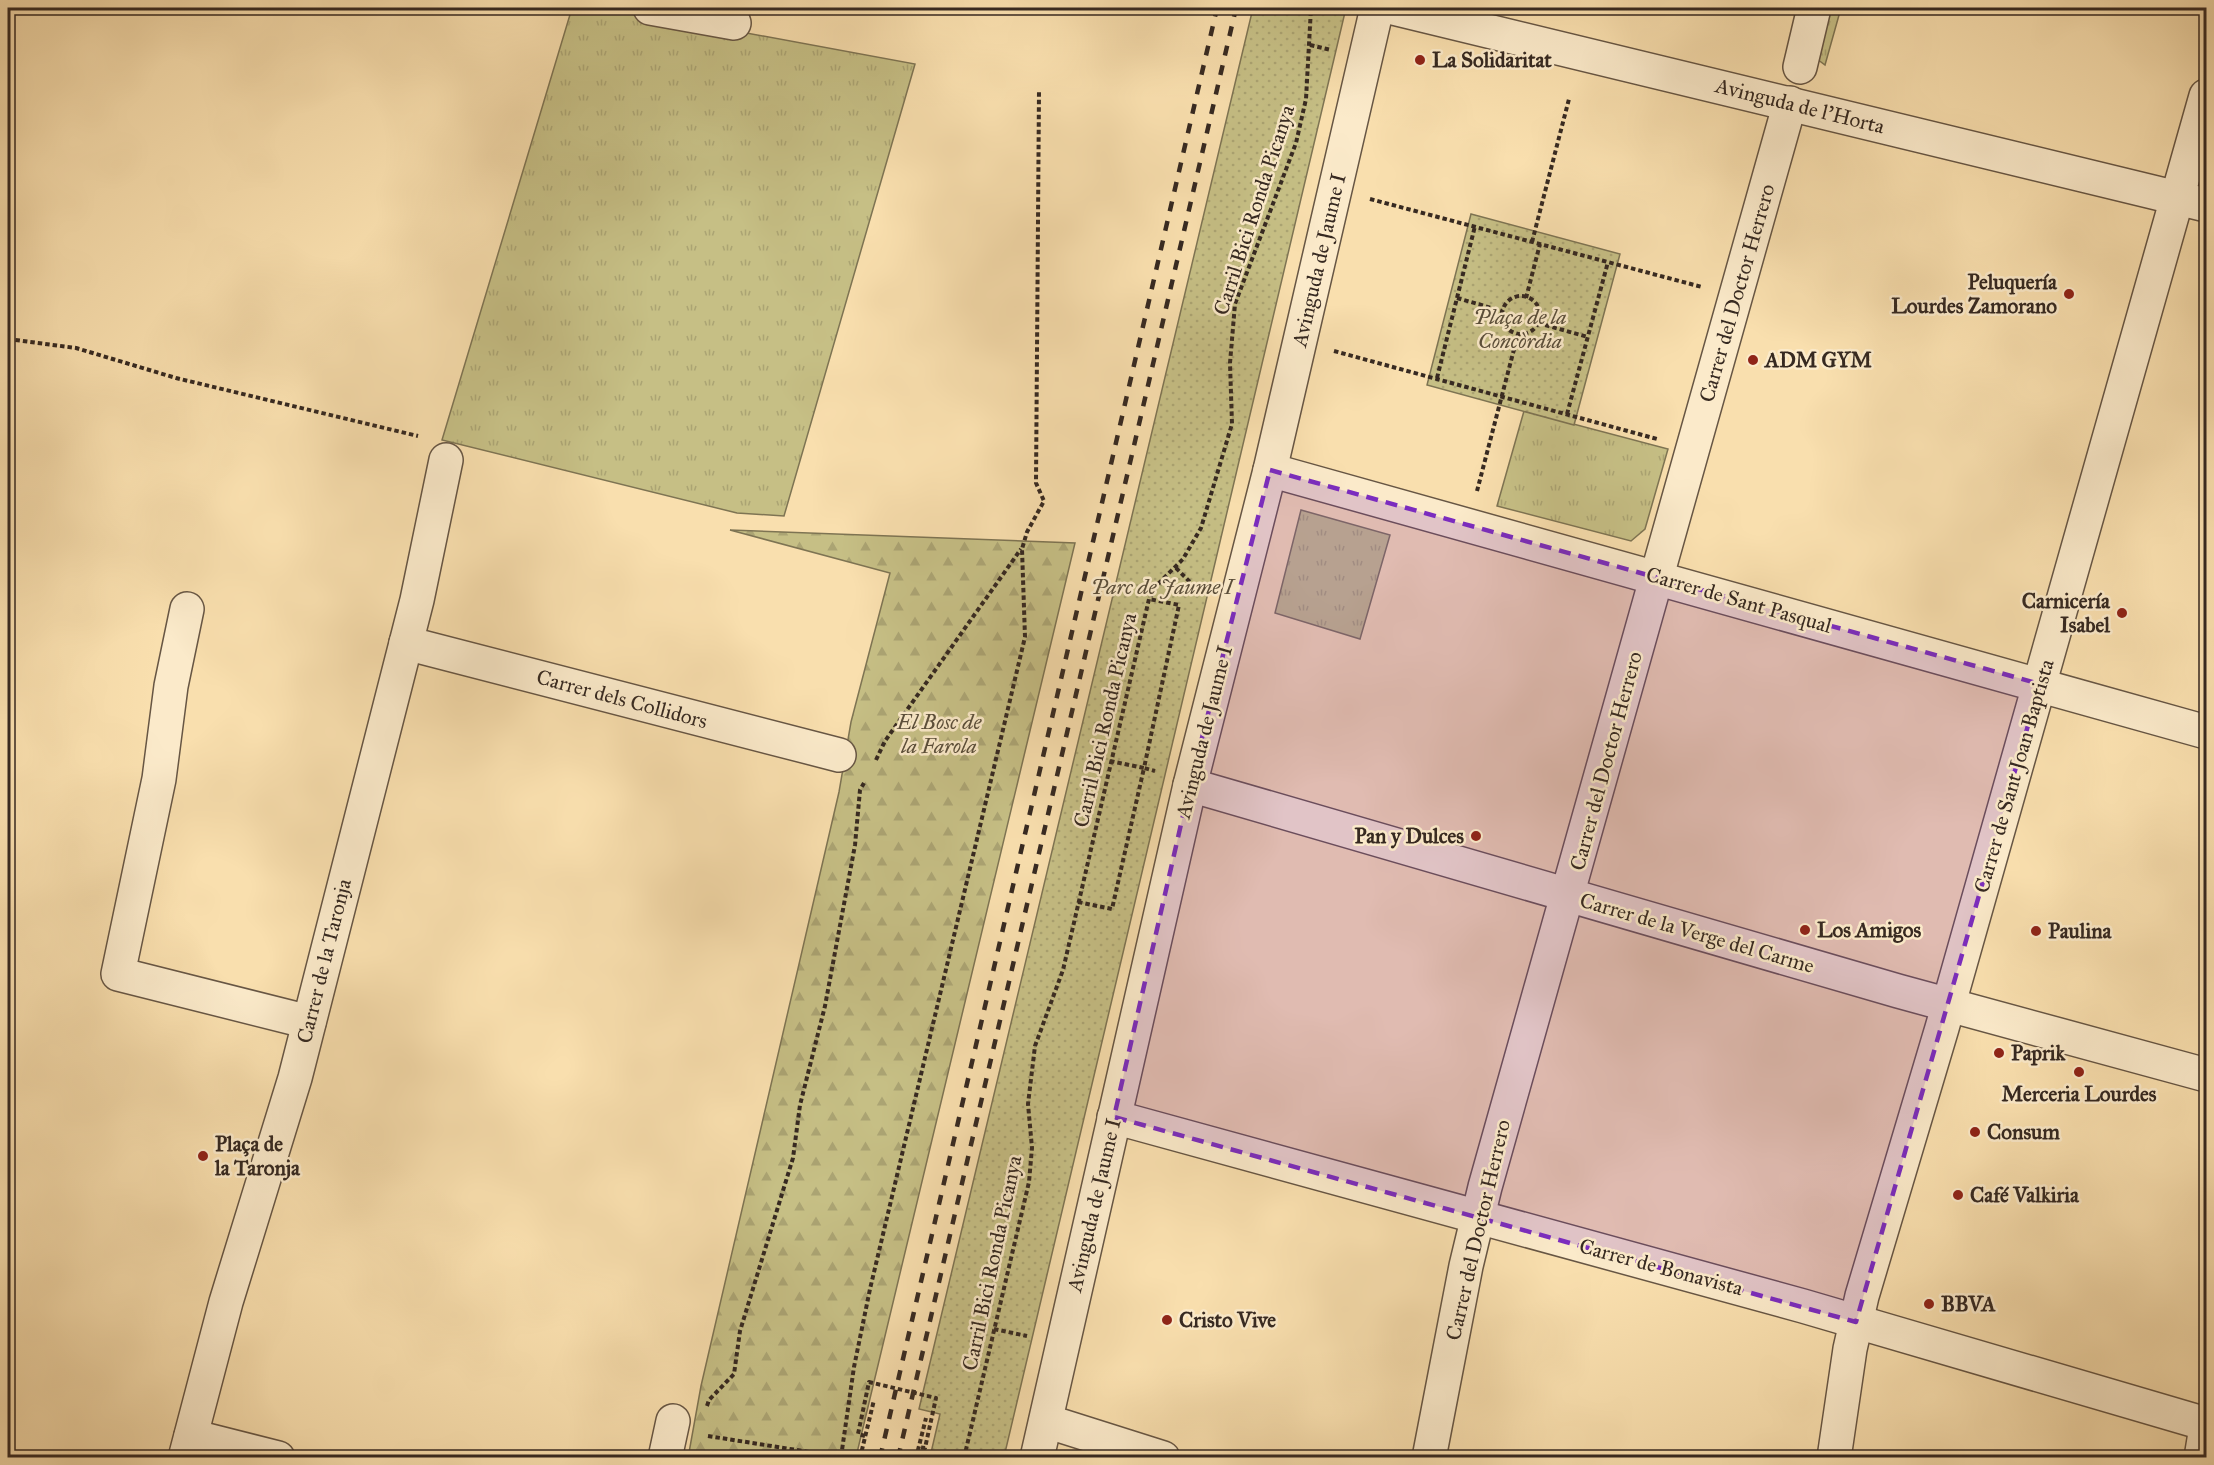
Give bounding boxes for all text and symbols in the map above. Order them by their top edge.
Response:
place label: La Solidaritat [1432,47,1552,73]
marker: La Solidaritat [1413,53,1427,67]
street label: Avinguda de l'Horta [1712,72,1887,140]
street label: Carril Bici Ronda Picanya [1208,102,1300,318]
street label: Avinguda de Jaume I [1286,171,1352,350]
street label: Carrer del Doctor Herrero [1693,181,1781,405]
place label: Peluquería Lourdes Zamorano [1891,269,2058,319]
marker: Peluquería Lourdes Zamorano [2062,287,2076,301]
park label: Plaça de la Concòrdia [1474,304,1566,354]
place label: ADM GYM [1763,347,1872,373]
marker: ADM GYM [1746,353,1760,367]
street label: Carrer de Sant Pasqual [1643,561,1835,639]
park label: Parc de Jaume I [1091,574,1237,600]
place label: Carnicería Isabel [2022,588,2111,638]
marker: Carnicería Isabel [2115,606,2129,620]
street label: Carril Bici Ronda Picanya [1068,610,1142,830]
street label: Avinguda de Jaume I [1170,643,1238,822]
street label: Carrer del Doctor Herrero [1564,648,1648,873]
street label: Carrer de Sant Joan Baptista [1968,656,2060,896]
street label: Carrer dels Collidors [534,664,710,734]
park label: El Bosc de la Farola [896,709,982,759]
place label: Pan y Dulces [1355,823,1464,849]
marker: Pan y Dulces [1469,829,1483,843]
street label: Carrer de la Taronja [291,876,357,1046]
street label: Carrer de la Verge del Carme [1577,887,1817,979]
place label: Los Amigos [1817,917,1922,943]
place label: Paulina [2048,918,2113,944]
marker: Los Amigos [1798,923,1812,937]
marker: Paulina [2029,924,2043,938]
place label: Paprik [2011,1040,2067,1066]
marker: Paprik [1992,1046,2006,1060]
marker: Merceria Lourdes [2072,1065,2086,1079]
place label: Merceria Lourdes [2002,1081,2157,1107]
street label: Avinguda de Jaume I [1061,1116,1127,1295]
street label: Carrer del Doctor Herrero [1440,1117,1516,1343]
place label: Consum [1987,1119,2060,1145]
marker: Consum [1968,1125,1982,1139]
place label: Plaça de la Taronja [214,1131,301,1181]
marker: Plaça de la Taronja [196,1149,210,1163]
street label: Carril Bici Ronda Picanya [956,1153,1028,1373]
place label: Café Valkiria [1970,1182,2080,1208]
marker: Café Valkiria [1951,1188,1965,1202]
street label: Carrer de Bonavista [1576,1233,1746,1301]
place label: BBVA [1941,1291,1997,1317]
marker: BBVA [1922,1297,1936,1311]
place label: Cristo Vive [1179,1307,1276,1333]
marker: Cristo Vive [1160,1313,1174,1327]

